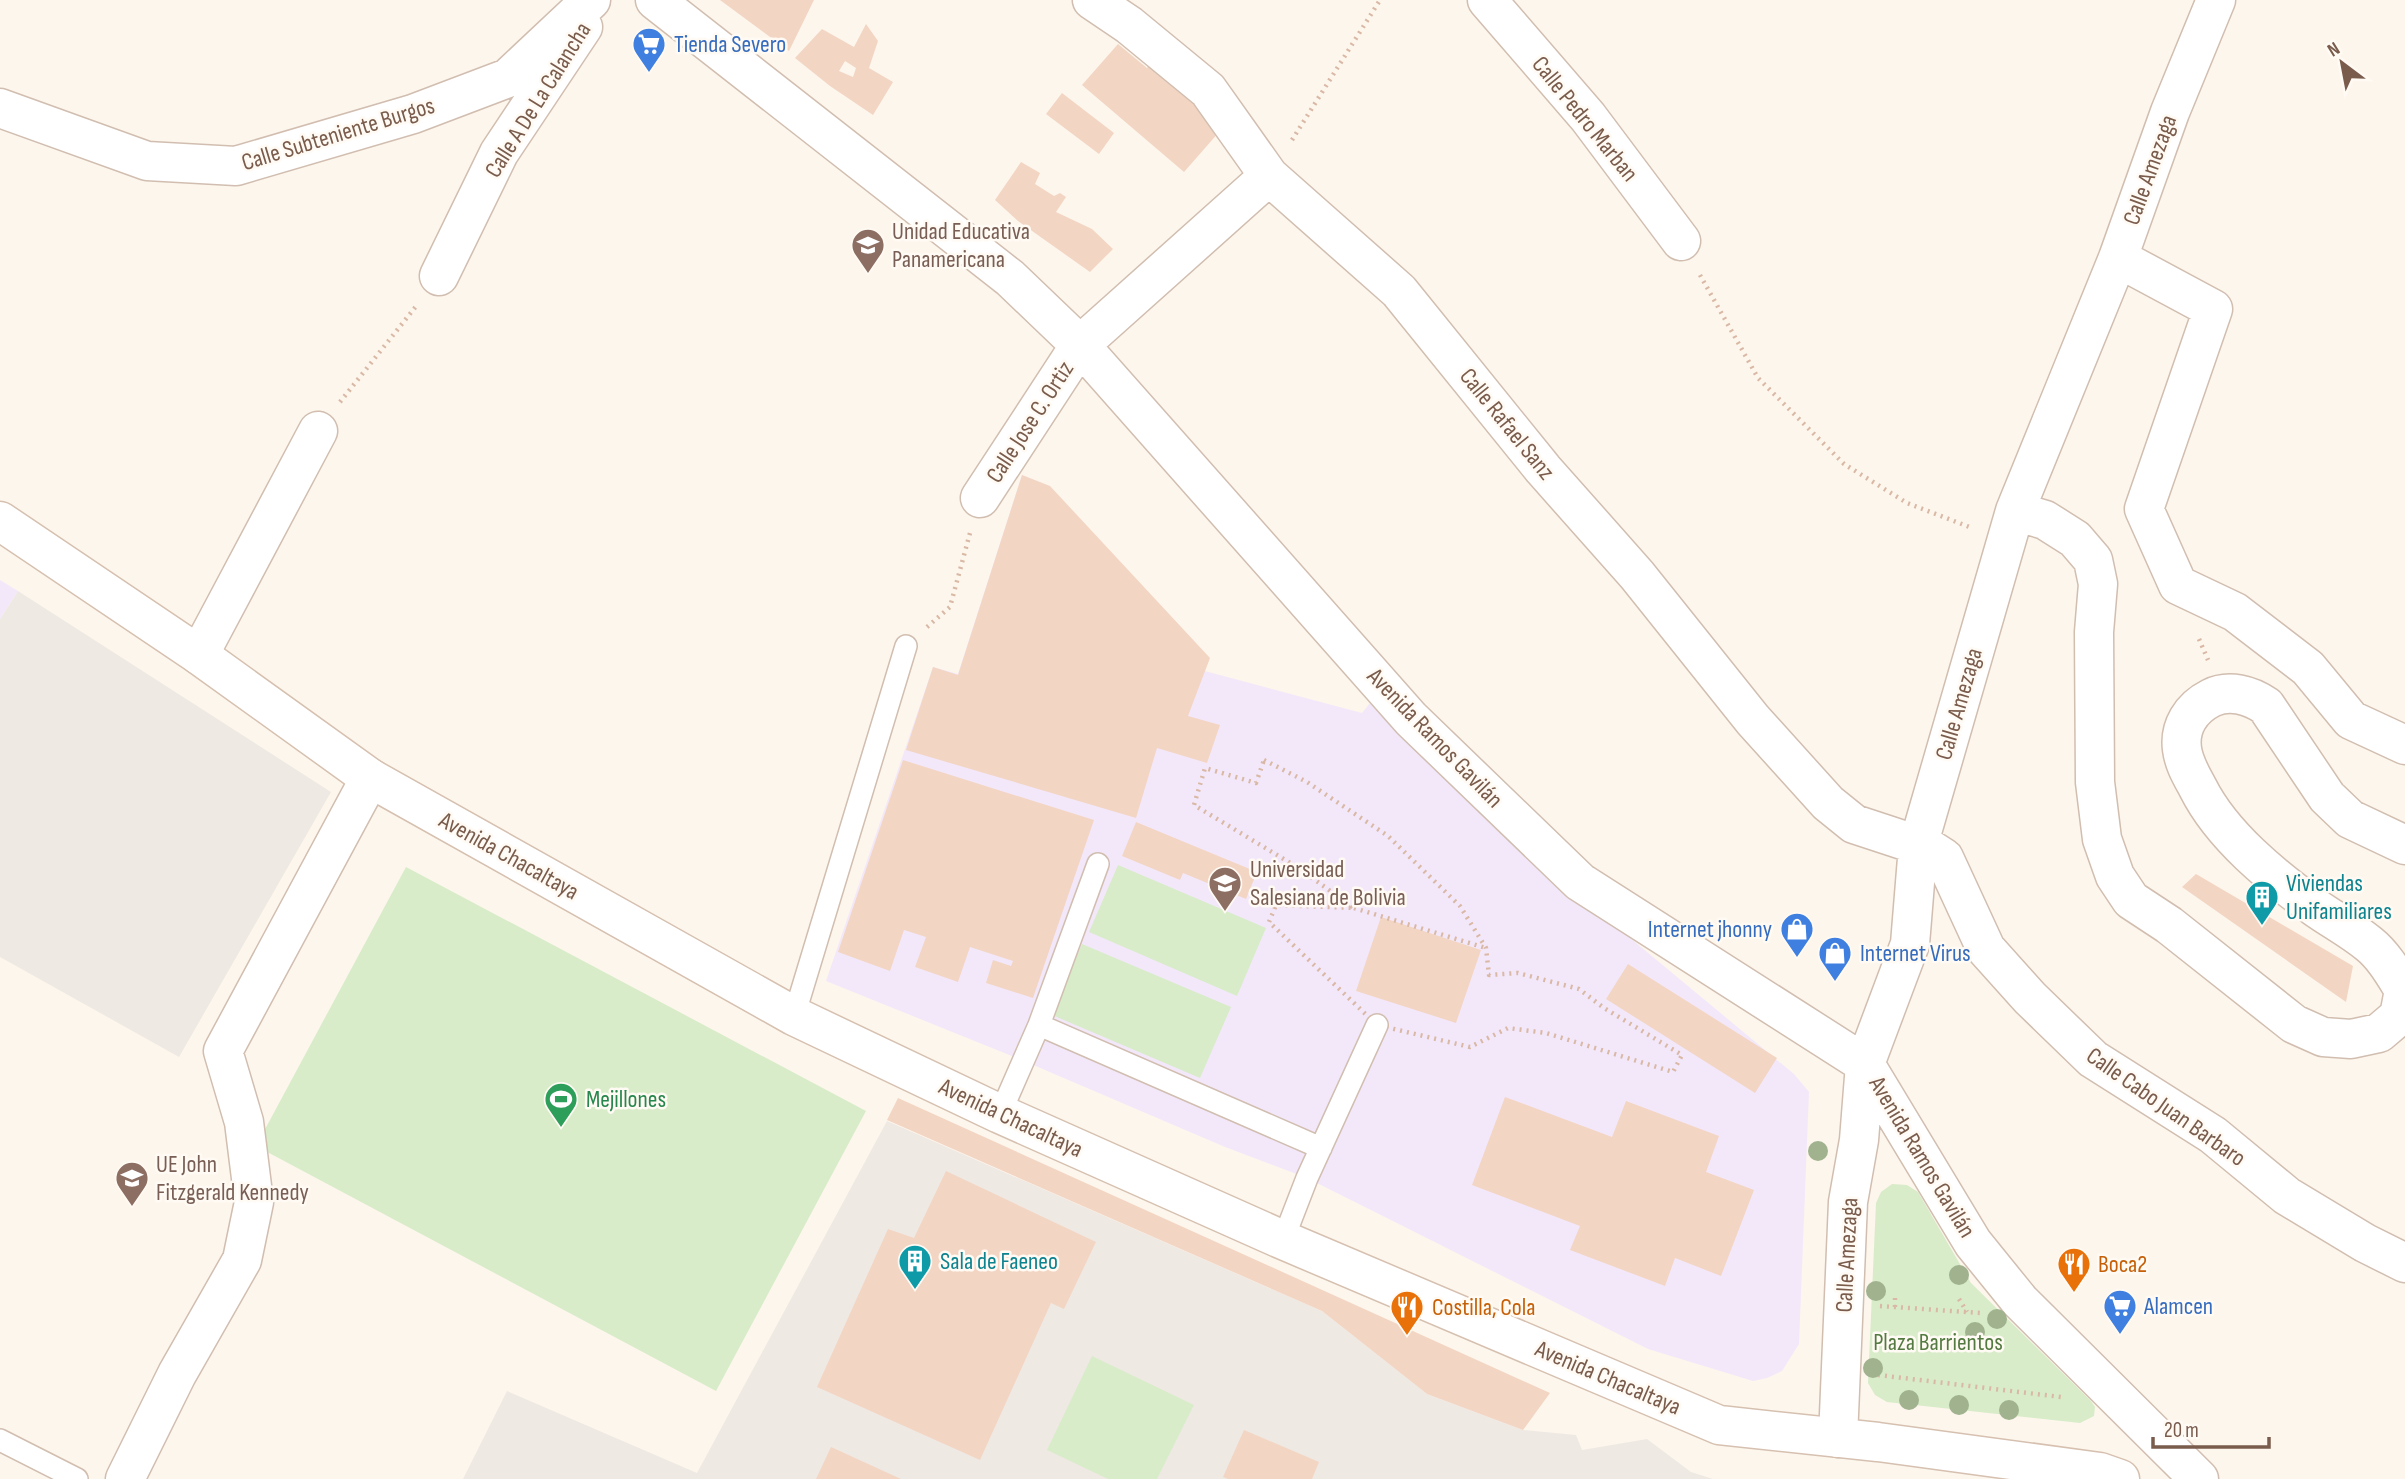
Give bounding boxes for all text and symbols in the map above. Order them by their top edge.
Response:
street label: Calle A De La Calancha [479,17,597,183]
supermarket icon: Tienda Severo [630,25,668,74]
north arrow [2307,28,2377,98]
place label: Tienda Severo [674,30,786,59]
text: N [2323,37,2344,62]
street label: Calle Pedro Marban [1526,51,1644,187]
street label: Calle Subteniente Burgos [238,91,438,177]
street label: Calle Amezaga [2117,111,2183,229]
place label: Unidad Educativa Panamericana [892,217,1030,274]
school or university icon: Unidad Educativa Panamericana [849,226,887,275]
street label: Calle Jose C. Ortiz [980,355,1080,488]
street label: Calle Rafael Sanz [1453,362,1561,486]
street label: Calle Amezaga [1929,645,1989,763]
street label: Avenida Ramos Gavilán [1360,661,1509,814]
street label: Avenida Chacaltaya [433,805,584,906]
place label: Universidad Salesiana de Bolivia [1250,855,1406,912]
school or university icon: Universidad Salesiana de Bolivia [1206,864,1244,913]
place label: Viviendas Unifamiliares [2286,869,2392,926]
building icon: Viviendas Unifamiliares [2243,878,2281,927]
shop icon: Internet jhonny [1778,910,1816,959]
place label: Internet jhonny [1648,915,1772,944]
shop icon: Internet Virus [1816,934,1854,983]
place label: Internet Virus [1860,939,1971,968]
street label: Calle Cabo Juan Barbaro [2081,1041,2251,1173]
street label: Avenida Ramos Gavilán [1862,1070,1982,1243]
street label: Avenida Chacaltaya [934,1072,1087,1164]
sports icon: Mejillones [542,1080,580,1129]
place label: Mejillones [586,1085,666,1114]
place label: UE John Fitzgerald Kennedy [156,1150,309,1207]
school or university icon: UE John Fitzgerald Kennedy [113,1159,151,1208]
street label: Calle Amezaga [1830,1197,1864,1313]
building icon: Sala de Faeneo [896,1242,934,1291]
restaurant icon: Boca2 [2055,1245,2093,1294]
place label: Sala de Faeneo [940,1247,1058,1276]
place label: Boca2 [2098,1250,2147,1279]
supermarket icon: Alamcen [2101,1287,2139,1336]
restaurant icon: Costilla, Cola [1388,1288,1426,1337]
place label: Alamcen [2143,1292,2213,1321]
place label: Costilla, Cola [1432,1293,1535,1322]
park label: Plaza Barrientos [1873,1328,2003,1357]
street label: Avenida Chacaltaya [1530,1334,1685,1422]
scale bar [2153,1406,2268,1450]
text: 20 m [2164,1418,2199,1443]

